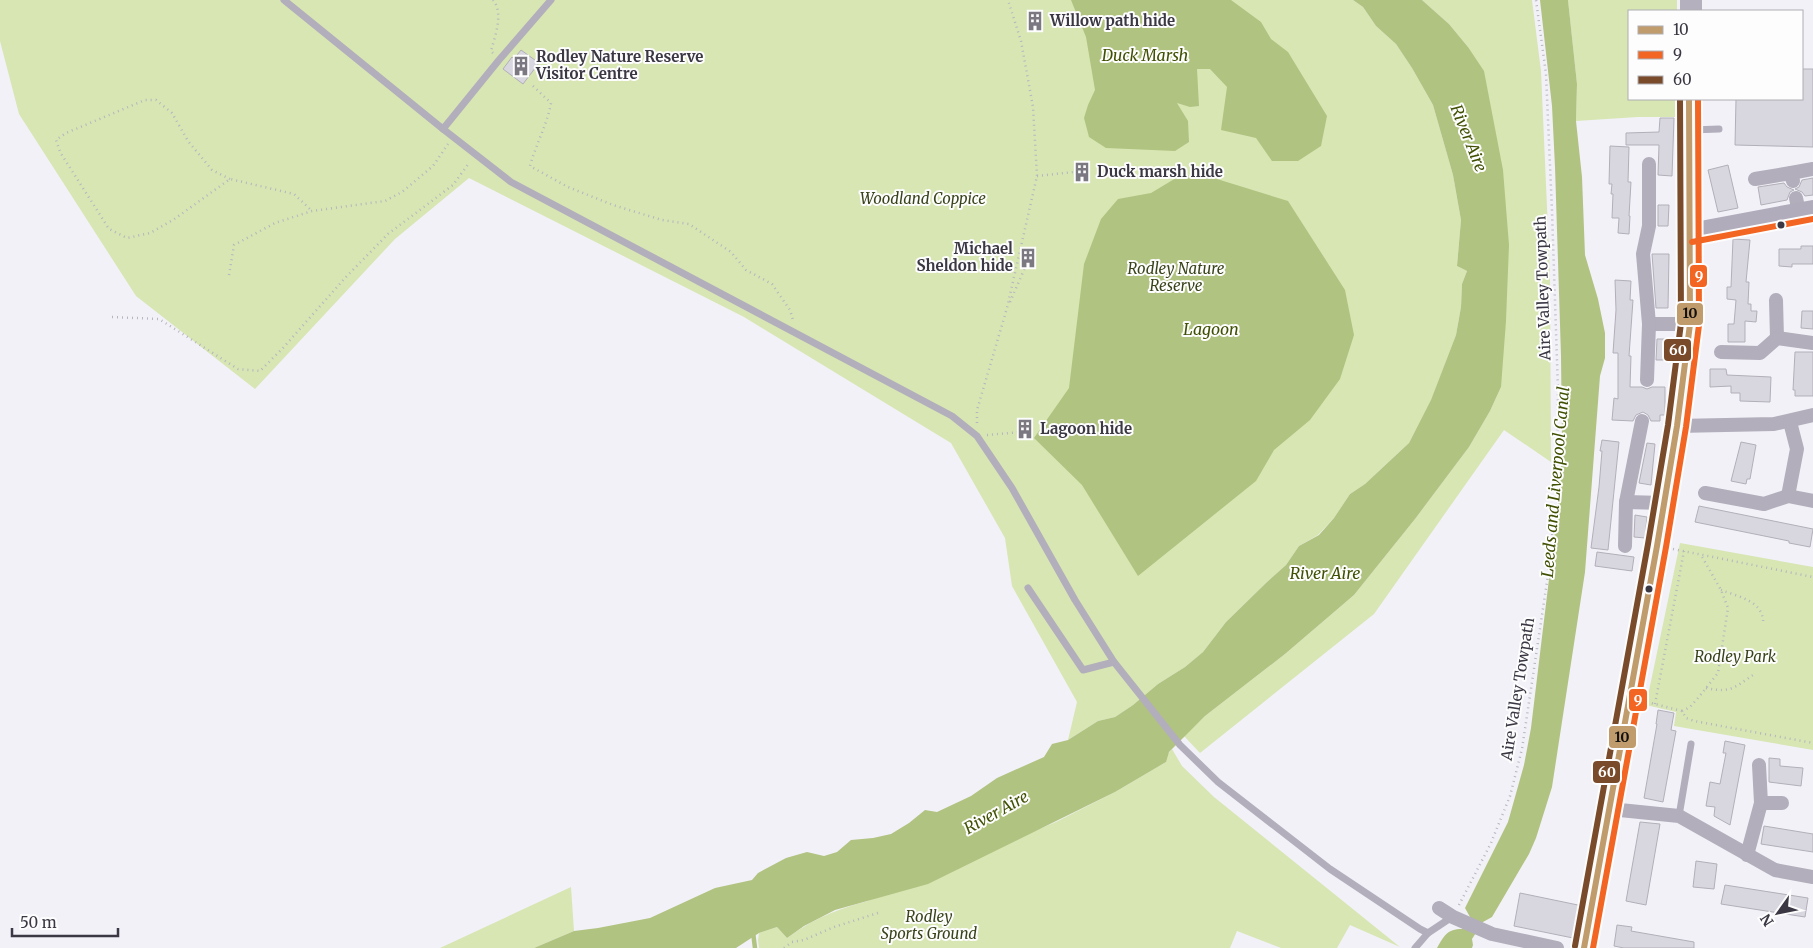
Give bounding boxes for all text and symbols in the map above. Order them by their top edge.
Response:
building icon: Willow path hide [1024,10,1046,32]
legend [1628,10,1803,100]
place label: Willow path hide [1049,11,1175,30]
text: 10 [1673,20,1689,39]
water label: Duck Marsh [1101,45,1188,65]
text: 9 [1673,45,1682,64]
place label: Rodley Nature Reserve Visitor Centre [535,47,703,83]
building icon: Rodley Nature Reserve Visitor Centre [510,55,532,77]
text: 60 [1673,70,1692,89]
water label: River Aire [1446,101,1492,175]
building icon: Duck marsh hide [1071,161,1093,183]
place label: Duck marsh hide [1097,162,1223,181]
park label: Woodland Coppice [860,189,986,208]
street label: Aire Valley Towpath [1530,215,1555,362]
unlabelled marker [1776,220,1786,230]
place label: Michael Sheldon hide [917,239,1013,275]
building icon: Michael Sheldon hide [1017,247,1039,269]
park label: Rodley Nature Reserve [1128,259,1225,295]
line badge: 9 [1689,264,1708,288]
text: 9 [1695,267,1703,285]
line badge: 10 [1676,302,1704,326]
text: 10 [1682,304,1698,322]
water label: Lagoon [1183,319,1239,339]
line badge: 60 [1663,338,1692,362]
text: 60 [1669,341,1687,359]
water label: Leeds and Liverpool Canal [1537,385,1573,578]
building icon: Lagoon hide [1014,418,1036,440]
place label: Lagoon hide [1040,419,1132,438]
water label: River Aire [1290,563,1360,583]
unlabelled marker [1644,584,1654,594]
street label: Aire Valley Towpath [1497,616,1538,763]
park label: Rodley Park [1694,647,1777,666]
line badge: 9 [1628,688,1648,712]
text: 9 [1634,691,1642,709]
line badge: 10 [1608,725,1637,749]
text: 10 [1614,728,1630,746]
line badge: 60 [1592,760,1621,784]
text: 60 [1598,763,1616,781]
water label: River Aire [960,786,1032,838]
north arrow [1753,888,1803,938]
scale bar [12,906,119,938]
park label: Rodley Sports Ground [881,907,977,943]
text: N [1757,911,1778,930]
text: 50 m [20,913,57,932]

